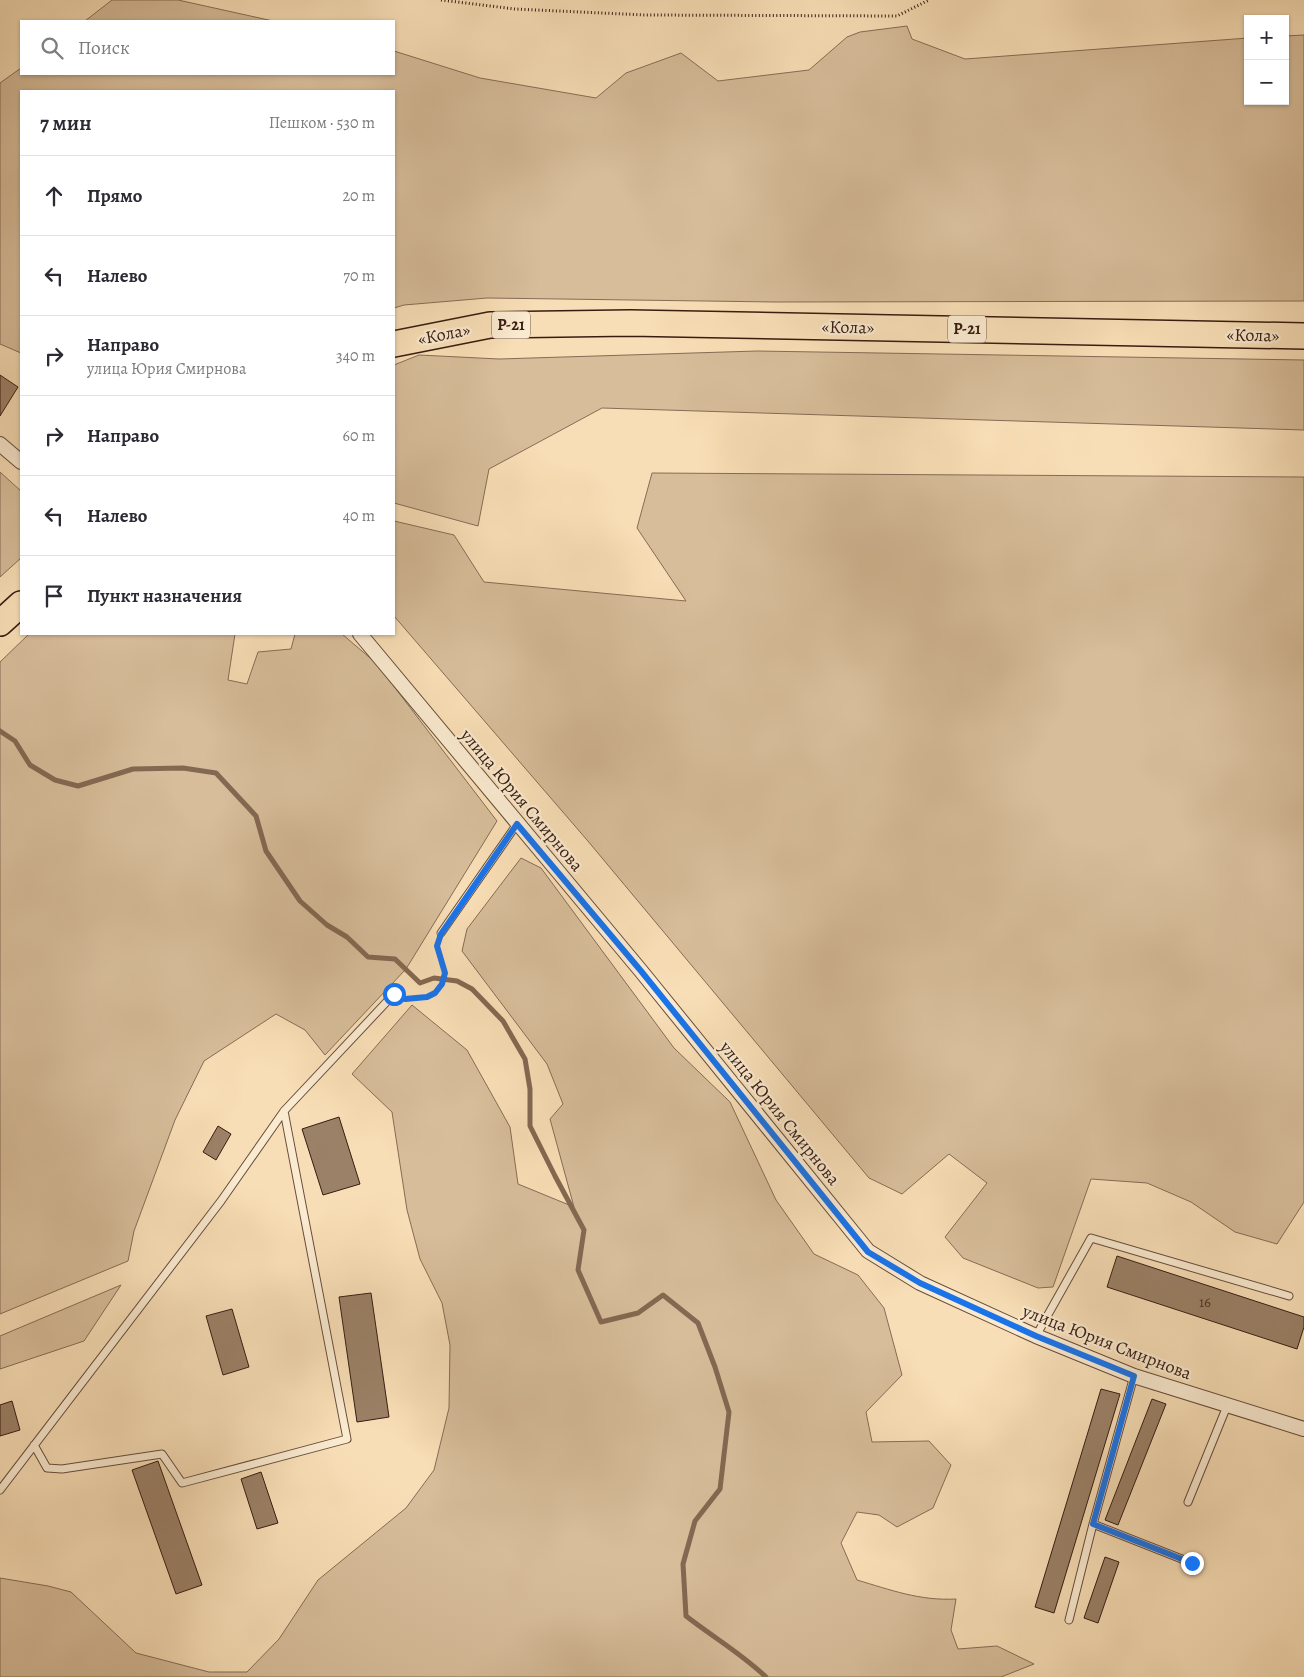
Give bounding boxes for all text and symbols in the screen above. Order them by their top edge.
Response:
map controls [1244,15,1289,105]
button: + [1244,15,1289,60]
search box [20,20,395,75]
icon: search [38,34,66,62]
text: Поиск [78,35,130,61]
button: − [1244,60,1289,105]
text: 7 мин [40,109,92,137]
text: Пешком · 530 m [269,112,375,134]
icon: ahead [40,182,68,210]
text: Прямо [87,183,142,209]
text: 20 m [342,185,375,207]
icon: left [40,262,68,290]
text: Налево [87,263,147,289]
text: 70 m [343,265,375,287]
road number: Р-21 [492,312,530,338]
street label: «Кола» [821,315,875,339]
road number: Р-21 [948,316,986,342]
street label: «Кола» [416,317,472,351]
street label: «Кола» [1226,323,1280,347]
text: Направо [87,332,159,358]
icon: right [40,342,68,370]
text: 340 m [336,345,375,367]
text: улица Юрия Смирнова [87,358,246,380]
icon: right [40,422,68,450]
text: Направо [87,423,159,449]
text: 60 m [343,425,375,447]
icon: left [40,502,68,530]
text: Налево [87,503,147,529]
text: 40 m [343,505,375,527]
icon: arrive [40,582,68,610]
text: Пункт назначения [87,583,242,609]
street label: улица Юрия Смирнова [455,723,589,877]
route start [383,983,406,1006]
street label: улица Юрия Смирнова [714,1035,846,1191]
house number: 16 [1199,1292,1211,1312]
street label: улица Юрия Смирнова [1018,1298,1196,1386]
route end [1181,1552,1204,1575]

